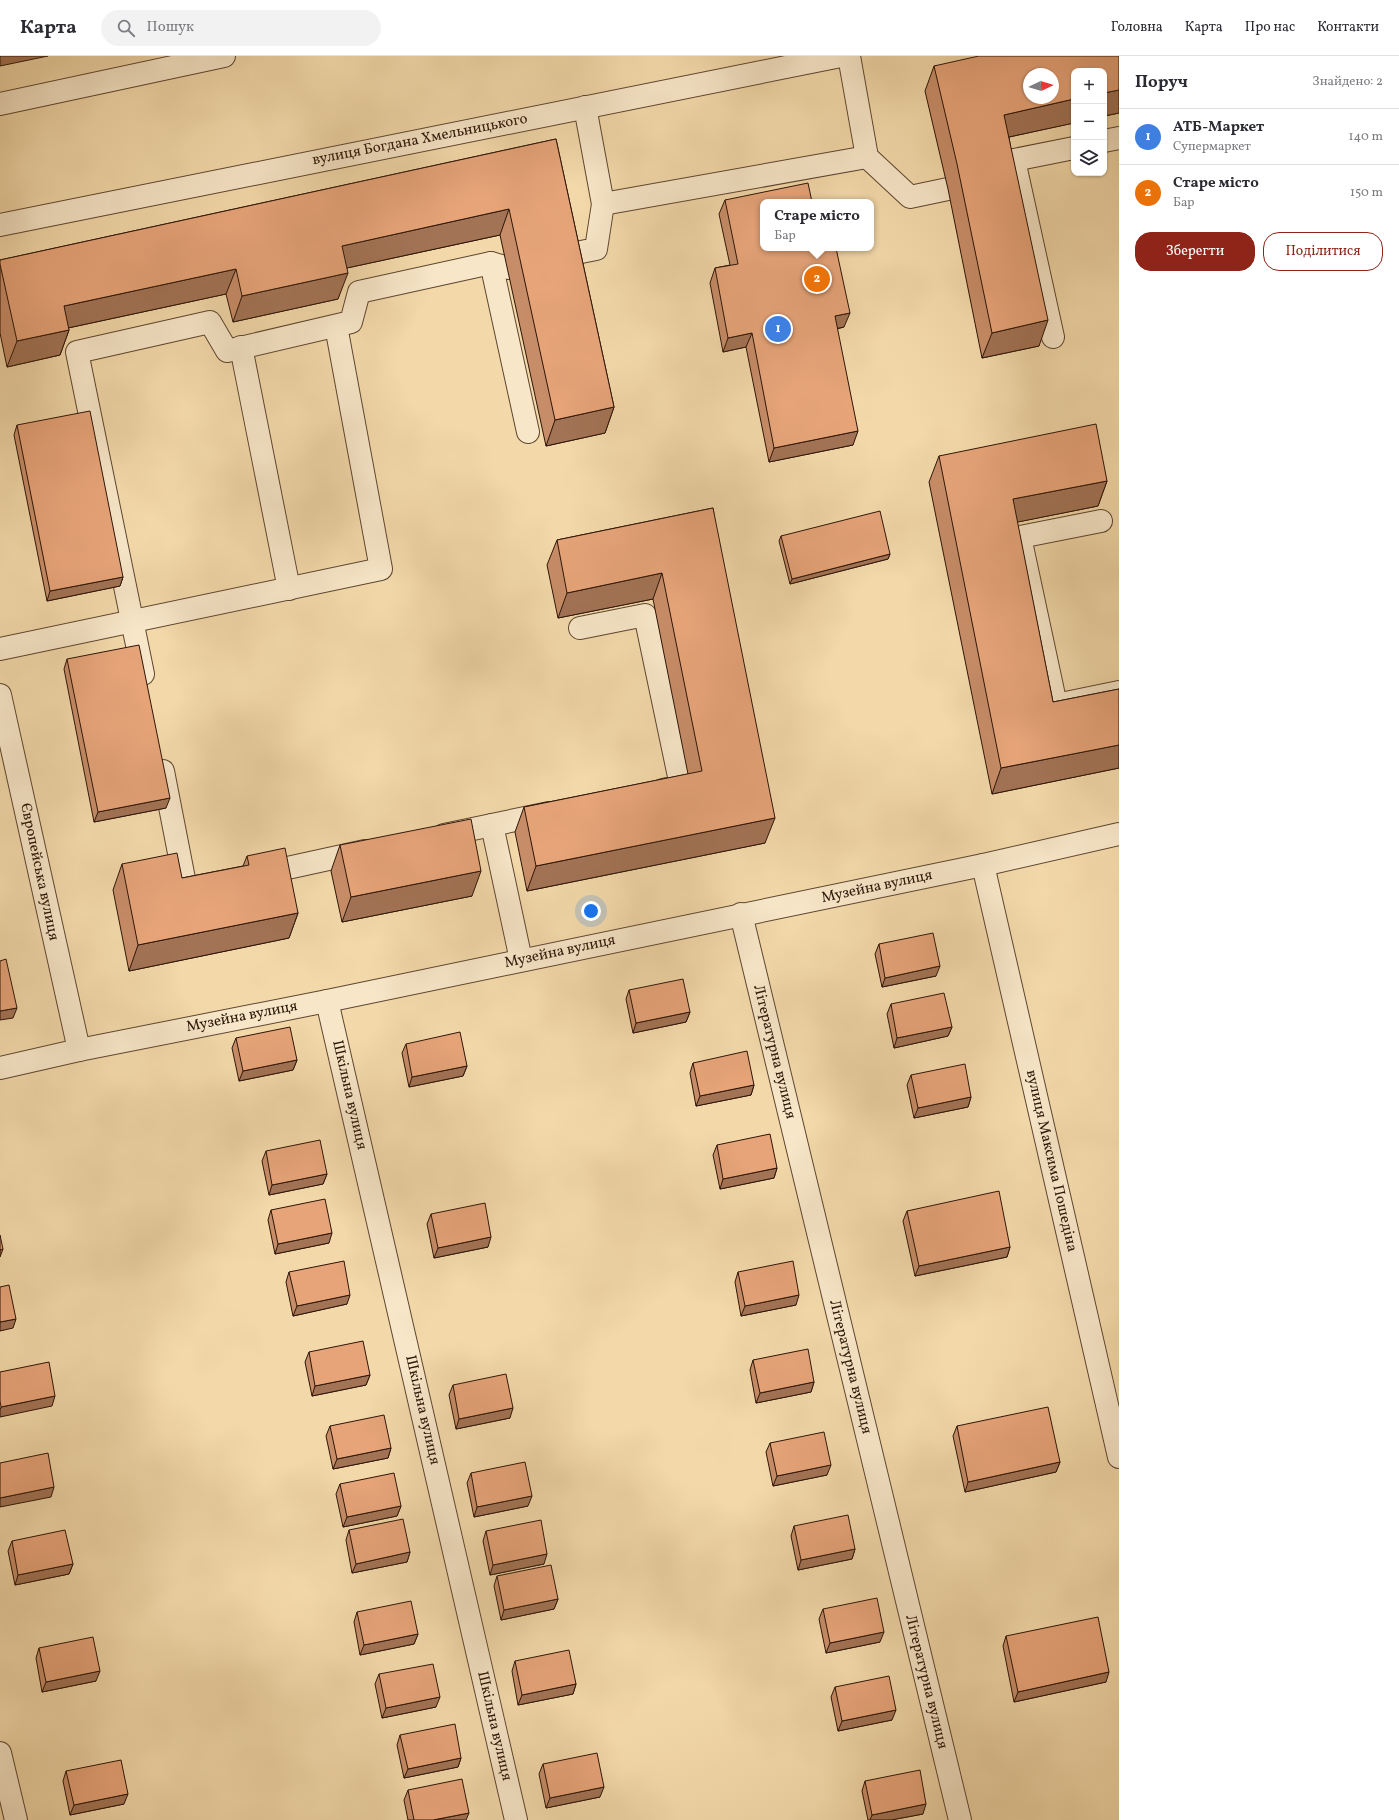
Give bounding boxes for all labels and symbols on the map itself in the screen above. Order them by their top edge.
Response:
north arrow [1023,68,1059,104]
street label: вулиця Богдана Хмельницького [311,109,529,171]
pin: 2 [804,264,830,294]
pin: 1 [765,314,791,344]
street label: Європейська вулиця [14,801,64,943]
street label: Музейна вулиця [820,865,935,909]
your location [581,901,601,921]
street label: Музейна вулиця [503,930,618,974]
street label: Літературна вулиця [747,983,801,1122]
street label: Музейна вулиця [185,996,300,1038]
street label: Шкільна вулиця [326,1038,372,1152]
street label: вулиця Максима Пошедіна [1020,1068,1082,1254]
street label: Літературна вулиця [823,1298,877,1437]
street label: Шкільна вулиця [399,1353,445,1467]
street label: Літературна вулиця [899,1613,953,1752]
street label: Шкільна вулиця [471,1669,517,1783]

